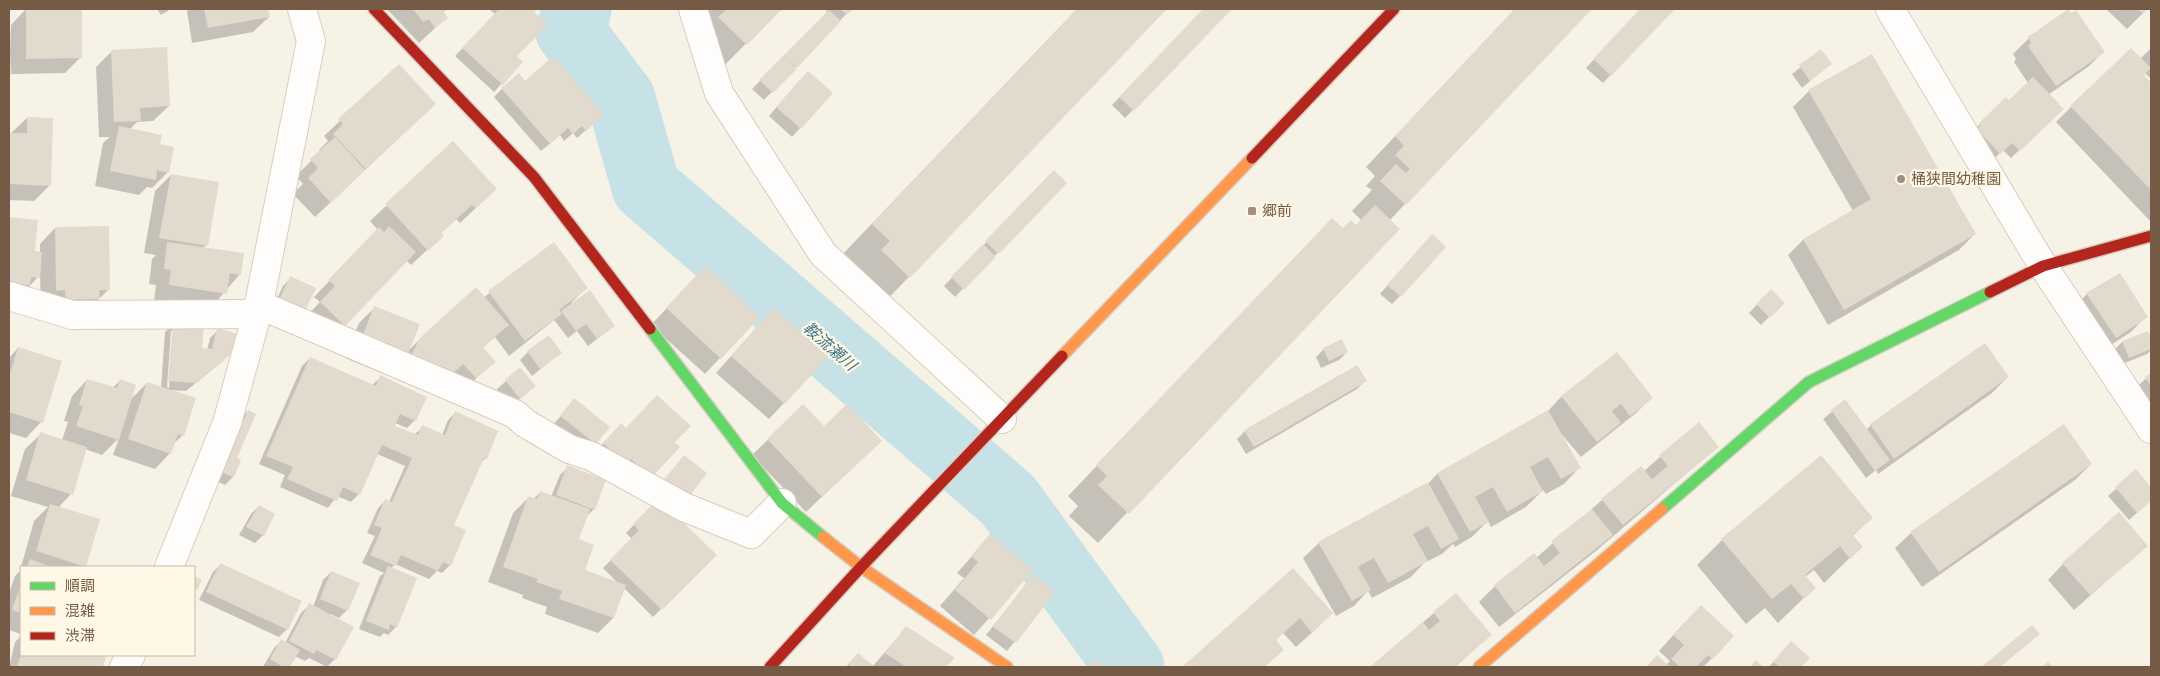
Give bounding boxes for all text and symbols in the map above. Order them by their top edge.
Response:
place label: 桶狭間幼稚園 [1911,170,2001,188]
marker: 桶狭間幼稚園 [1895,173,1907,185]
place label: 郷前 [1262,202,1292,220]
marker: 郷前 [1246,205,1258,217]
water label: 鞍流瀬川 [799,318,862,377]
legend [20,566,195,656]
text: 順調 [65,577,95,595]
text: 混雑 [65,602,95,620]
text: 渋滞 [65,627,95,645]

